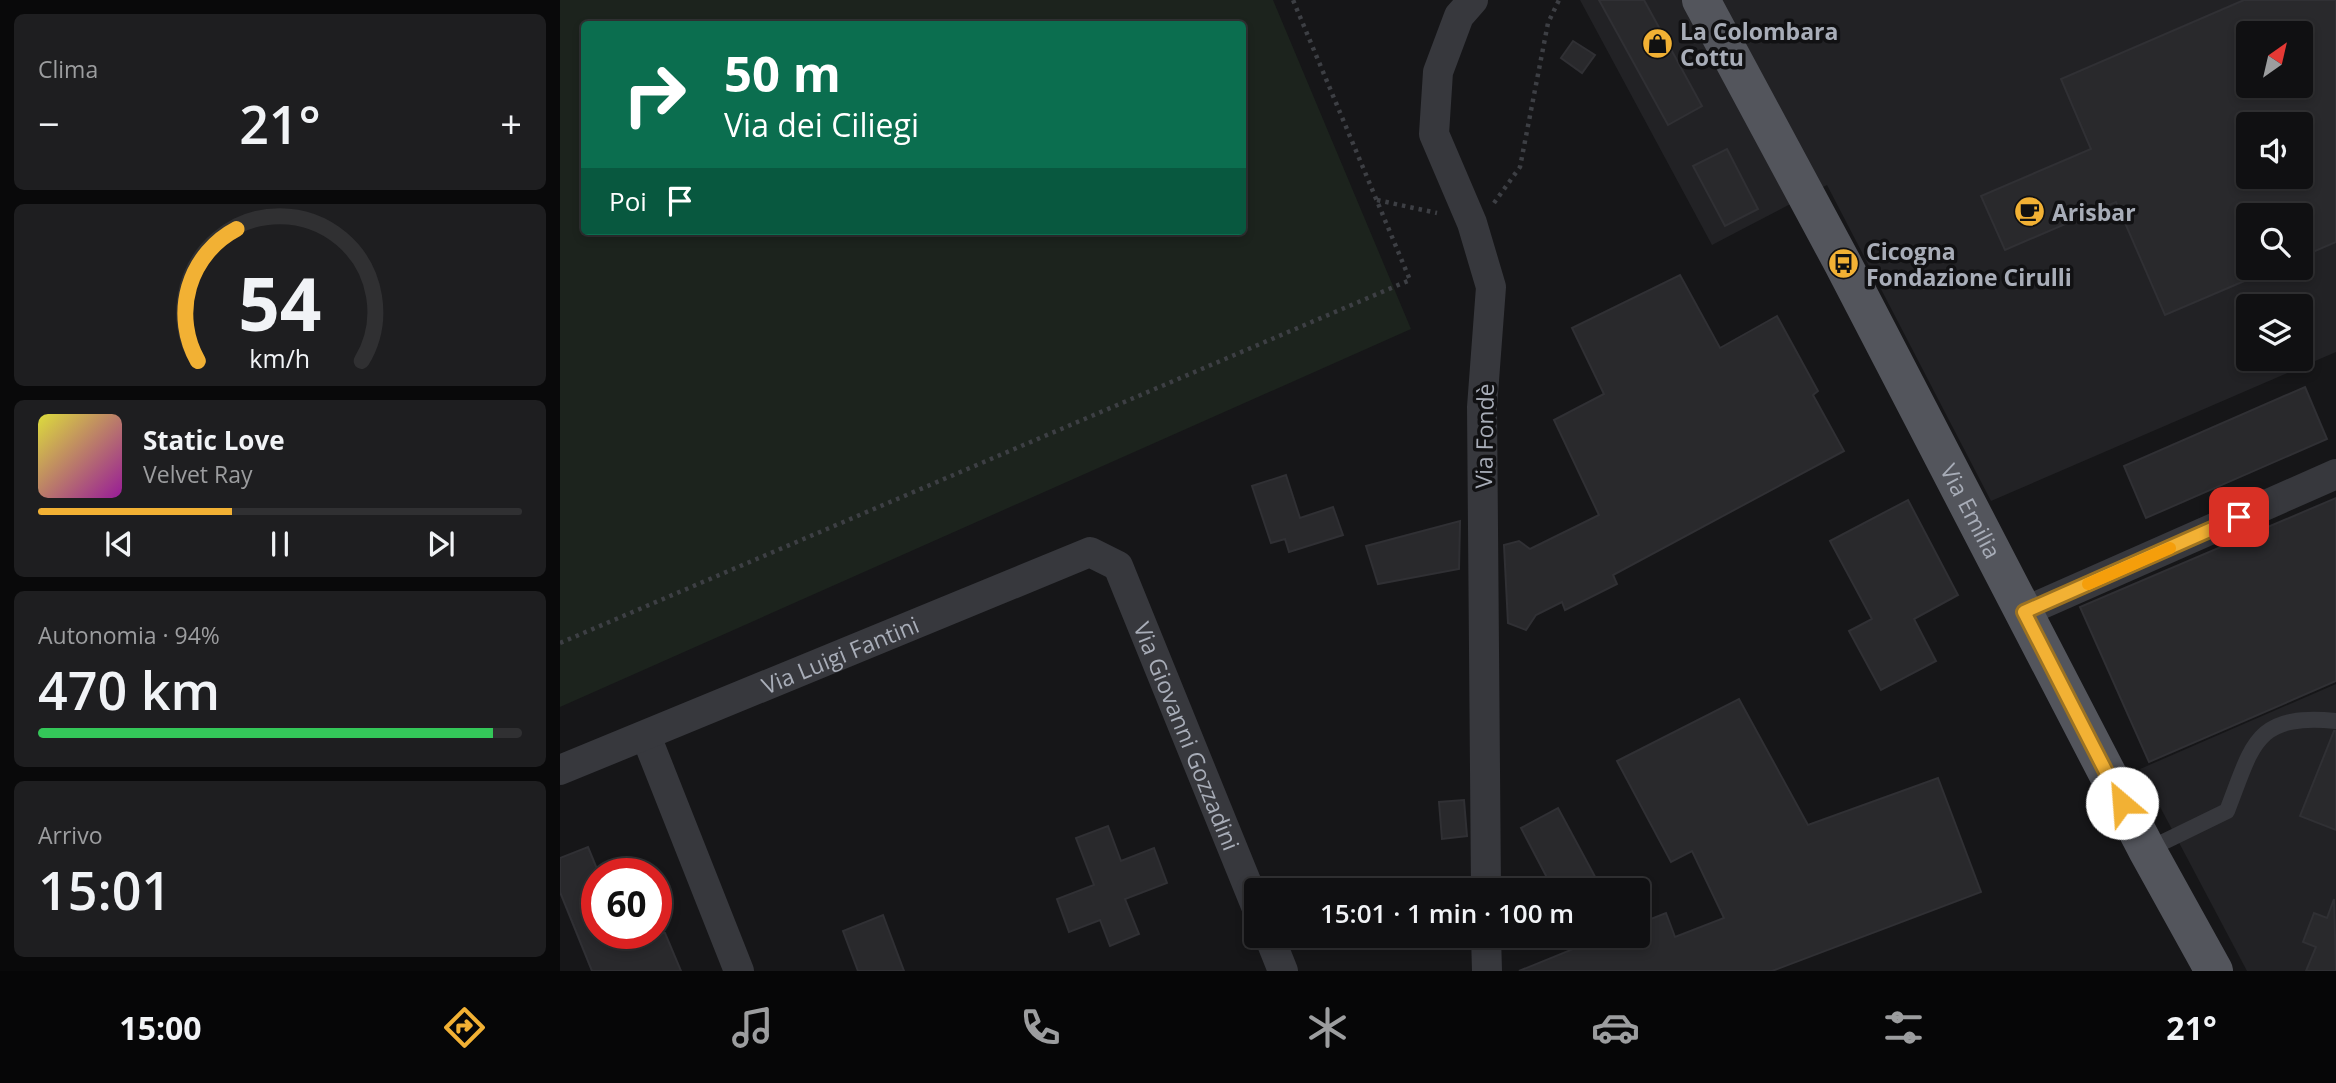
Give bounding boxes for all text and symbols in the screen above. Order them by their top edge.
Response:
place label: La Colombara Cottu [1680,15,1838,73]
north arrow [2236,21,2314,98]
map controls [2236,21,2313,371]
shop icon: La Colombara Cottu [1640,27,1674,61]
text: 50 m [724,40,841,106]
icon: right [609,49,700,140]
text: Clima [38,53,98,85]
text: 21° [239,88,321,159]
text: − [38,97,60,149]
text: + [500,97,522,149]
text: Via dei Ciliegi [724,103,919,146]
button: sound [2236,112,2313,189]
icon: arrive [661,182,699,220]
text: Poi [609,183,647,219]
cafe icon: Arisbar [2012,195,2046,229]
place label: Arisbar [2052,196,2136,228]
button: search [2236,203,2313,280]
place label: Cicogna Fondazione Cirulli [1866,235,2072,293]
bus stop icon: Cicogna Fondazione Cirulli [1826,247,1860,281]
text: 54 [238,254,322,353]
button: layers [2236,294,2313,371]
text: km/h [250,341,310,375]
street label: Via Fondè [1467,383,1501,489]
text: Static Love [143,422,285,458]
text: Velvet Ray [143,458,253,490]
street label: Via Emilia [1933,458,2009,564]
pin [2209,487,2269,547]
icon: arrive [2220,498,2258,536]
icon: previous [100,525,138,563]
icon: pause [261,525,299,563]
icon: next [422,525,460,563]
street label: Via Luigi Fantini [757,608,924,701]
street label: Via Giovanni Gozzadini [1126,617,1248,855]
text: Autonomia · 94% [38,619,220,651]
text: 470 km [38,654,220,725]
position arrow [2085,766,2159,840]
text: Arrivo [38,819,102,851]
text: 15:01 [38,854,171,925]
speed limit sign: 60 [581,858,672,949]
text: 15:01 · 1 min · 100 m [1320,895,1574,931]
icon: directions [440,1003,489,1052]
icon: music [728,1003,777,1052]
icon: phone [1016,1003,1065,1052]
icon: climate [1303,1003,1352,1052]
icon: car [1591,1003,1640,1052]
icon: filters [1879,1003,1928,1052]
text: 15:00 [119,1006,202,1049]
text: 21° [2166,1006,2217,1049]

